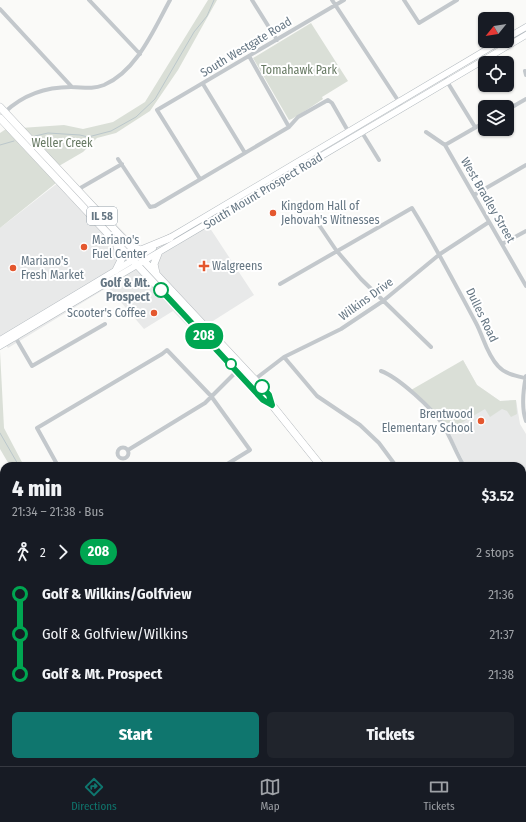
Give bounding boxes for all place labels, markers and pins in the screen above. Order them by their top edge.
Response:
place label: Kingdom Hall of Jehovah's Witnesses [281,199,380,227]
marker: Kingdom Hall of Jehovah's Witnesses [268,208,278,218]
place label: Mariano's Fuel Center [92,233,148,261]
marker: Mariano's Fuel Center [79,242,89,252]
place label: Mariano's Fresh Market [21,254,84,282]
place label: Walgreens [212,259,262,273]
marker: Walgreens [199,261,209,271]
marker: Mariano's Fresh Market [8,263,18,273]
place label: Golf & Mt. Prospect [100,276,151,304]
marker: Golf & Mt. Prospect [153,282,169,298]
place label: Scooter's Coffee [67,306,146,320]
marker: Scooter's Coffee [149,308,159,318]
unlabelled marker [225,358,237,370]
unlabelled marker [254,379,270,395]
place label: Brentwood Elementary School [382,407,473,435]
marker: Brentwood Elementary School [476,416,486,426]

